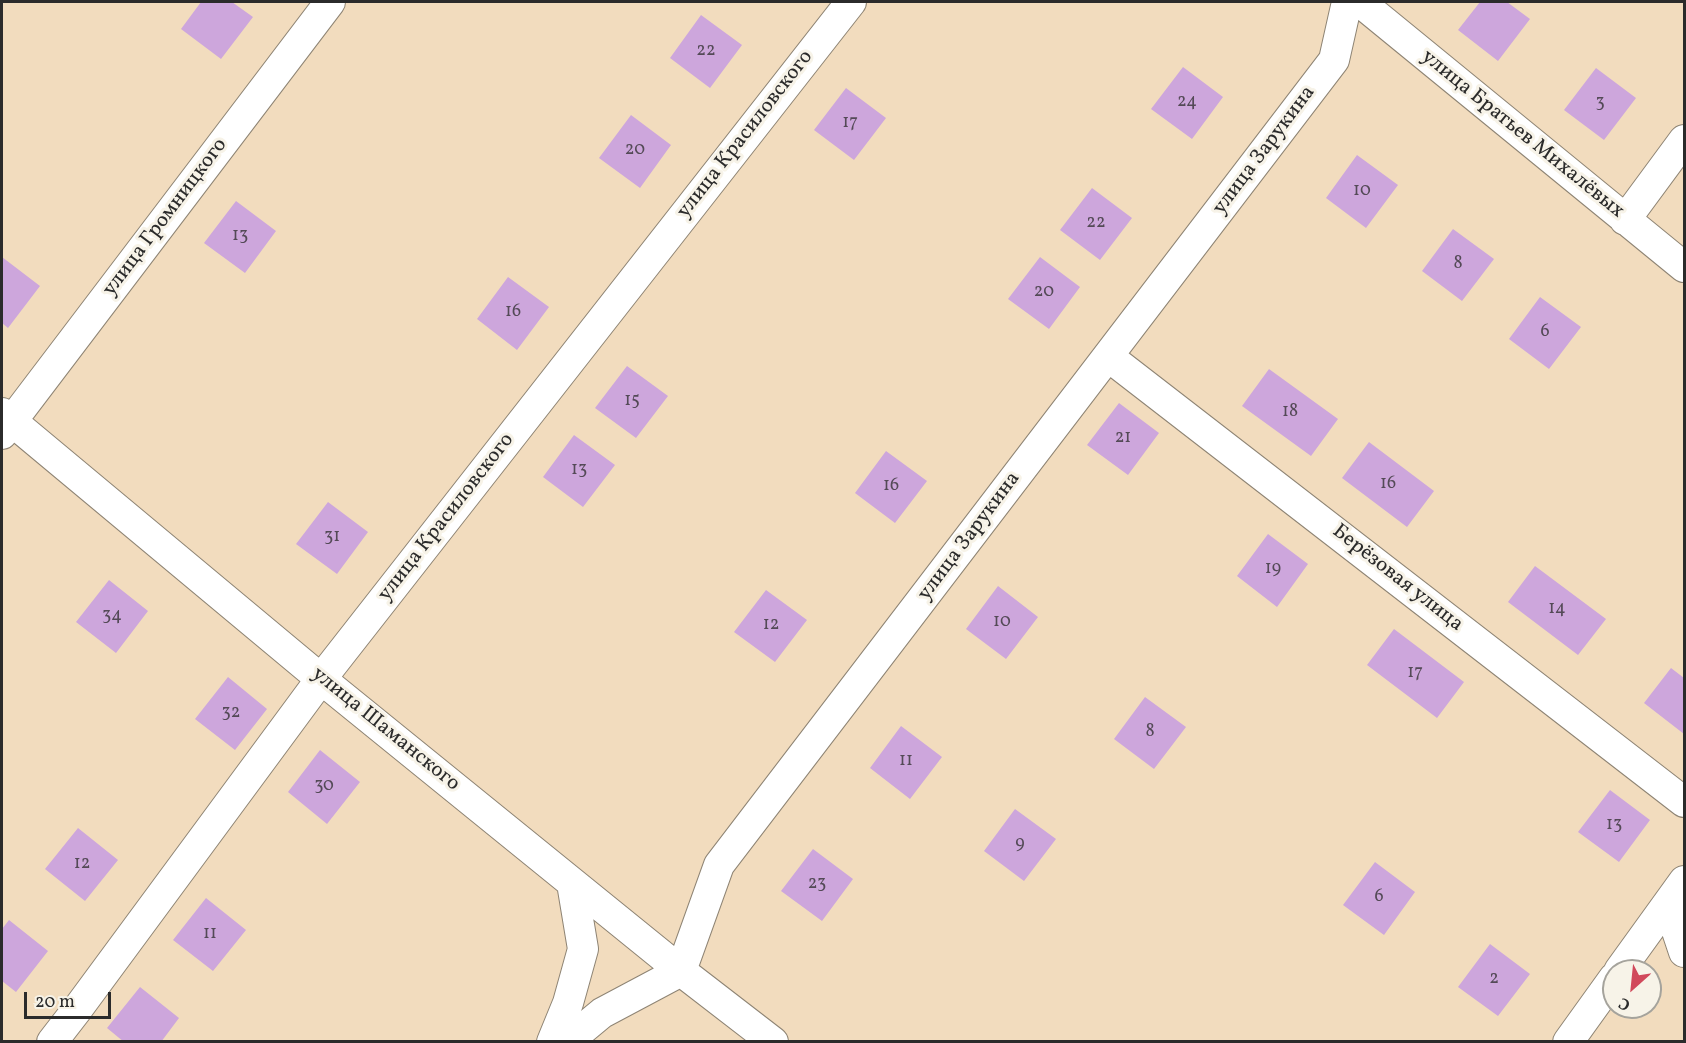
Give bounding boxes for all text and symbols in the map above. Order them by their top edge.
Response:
house number: 22 [696,41,716,63]
street label: улица Братьев Михалёвых [1415,45,1629,225]
street label: улица Красиловского [673,46,819,224]
street label: улица Зарукина [1208,82,1322,220]
house number: 24 [1177,92,1197,114]
house number: 3 [1595,93,1605,115]
house number: 17 [842,113,858,135]
street label: улица Громницкого [98,134,234,302]
house number: 20 [625,140,645,162]
house number: 10 [1353,181,1371,203]
house number: 22 [1086,213,1106,235]
house number: 13 [232,226,248,248]
house number: 8 [1453,254,1463,276]
house number: 20 [1034,282,1054,304]
house number: 16 [505,302,521,324]
house number: 6 [1540,322,1550,344]
house number: 15 [624,391,640,413]
house number: 18 [1282,402,1298,424]
house number: 21 [1115,428,1131,450]
street label: улица Красиловского [374,429,520,607]
house number: 13 [571,460,587,482]
street label: улица Зарукина [913,468,1027,606]
house number: 16 [1380,474,1396,496]
house number: 16 [883,476,899,498]
street label: Берёзовая улица [1326,520,1468,638]
house number: 31 [324,527,340,549]
house number: 19 [1265,559,1281,581]
house number: 14 [1548,599,1566,621]
house number: 34 [102,606,122,628]
house number: 10 [993,612,1011,634]
house number: 12 [763,615,779,637]
street label: улица Шаманского [306,662,464,798]
house number: 17 [1407,663,1423,685]
house number: 32 [222,703,240,725]
house number: 8 [1145,722,1155,744]
house number: 11 [899,751,913,773]
house number: 30 [314,776,334,798]
house number: 13 [1606,815,1622,837]
house number: 9 [1015,834,1025,856]
house number: 12 [74,854,90,876]
house number: 23 [808,874,826,896]
house number: 6 [1374,887,1384,909]
house number: 11 [203,924,217,946]
north arrow [1602,959,1662,1019]
house number: 2 [1489,969,1499,991]
scale bar [27,980,114,1018]
text: 20 m [35,990,75,1015]
text: С [1615,991,1634,1015]

